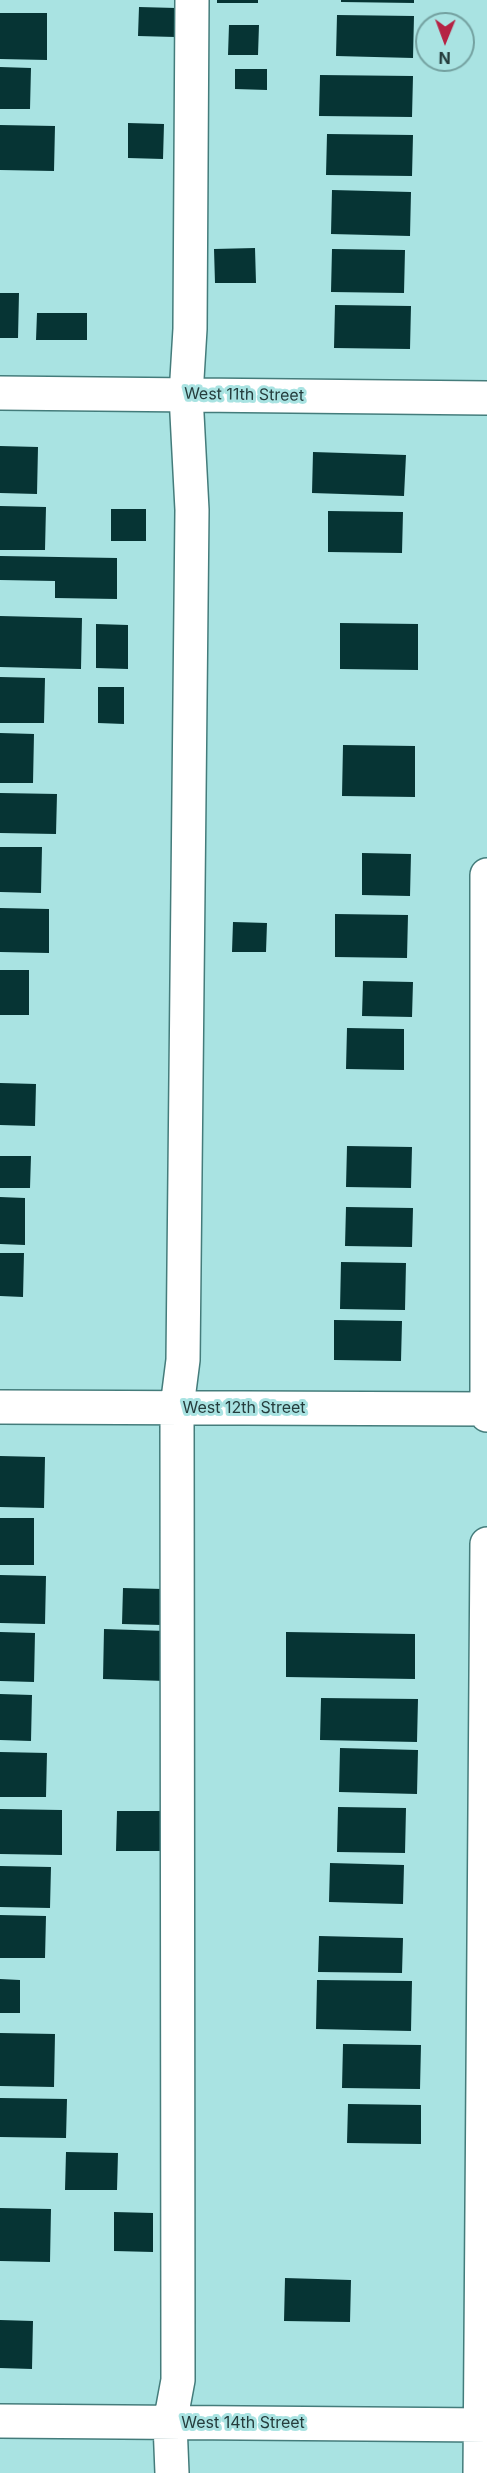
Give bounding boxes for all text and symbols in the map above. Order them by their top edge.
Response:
north arrow [415,12,475,72]
text: N [438,48,451,68]
street label: West 11th Street [184,384,304,406]
street label: West 12th Street [182,1398,306,1418]
street label: West 14th Street [181,2413,305,2433]

